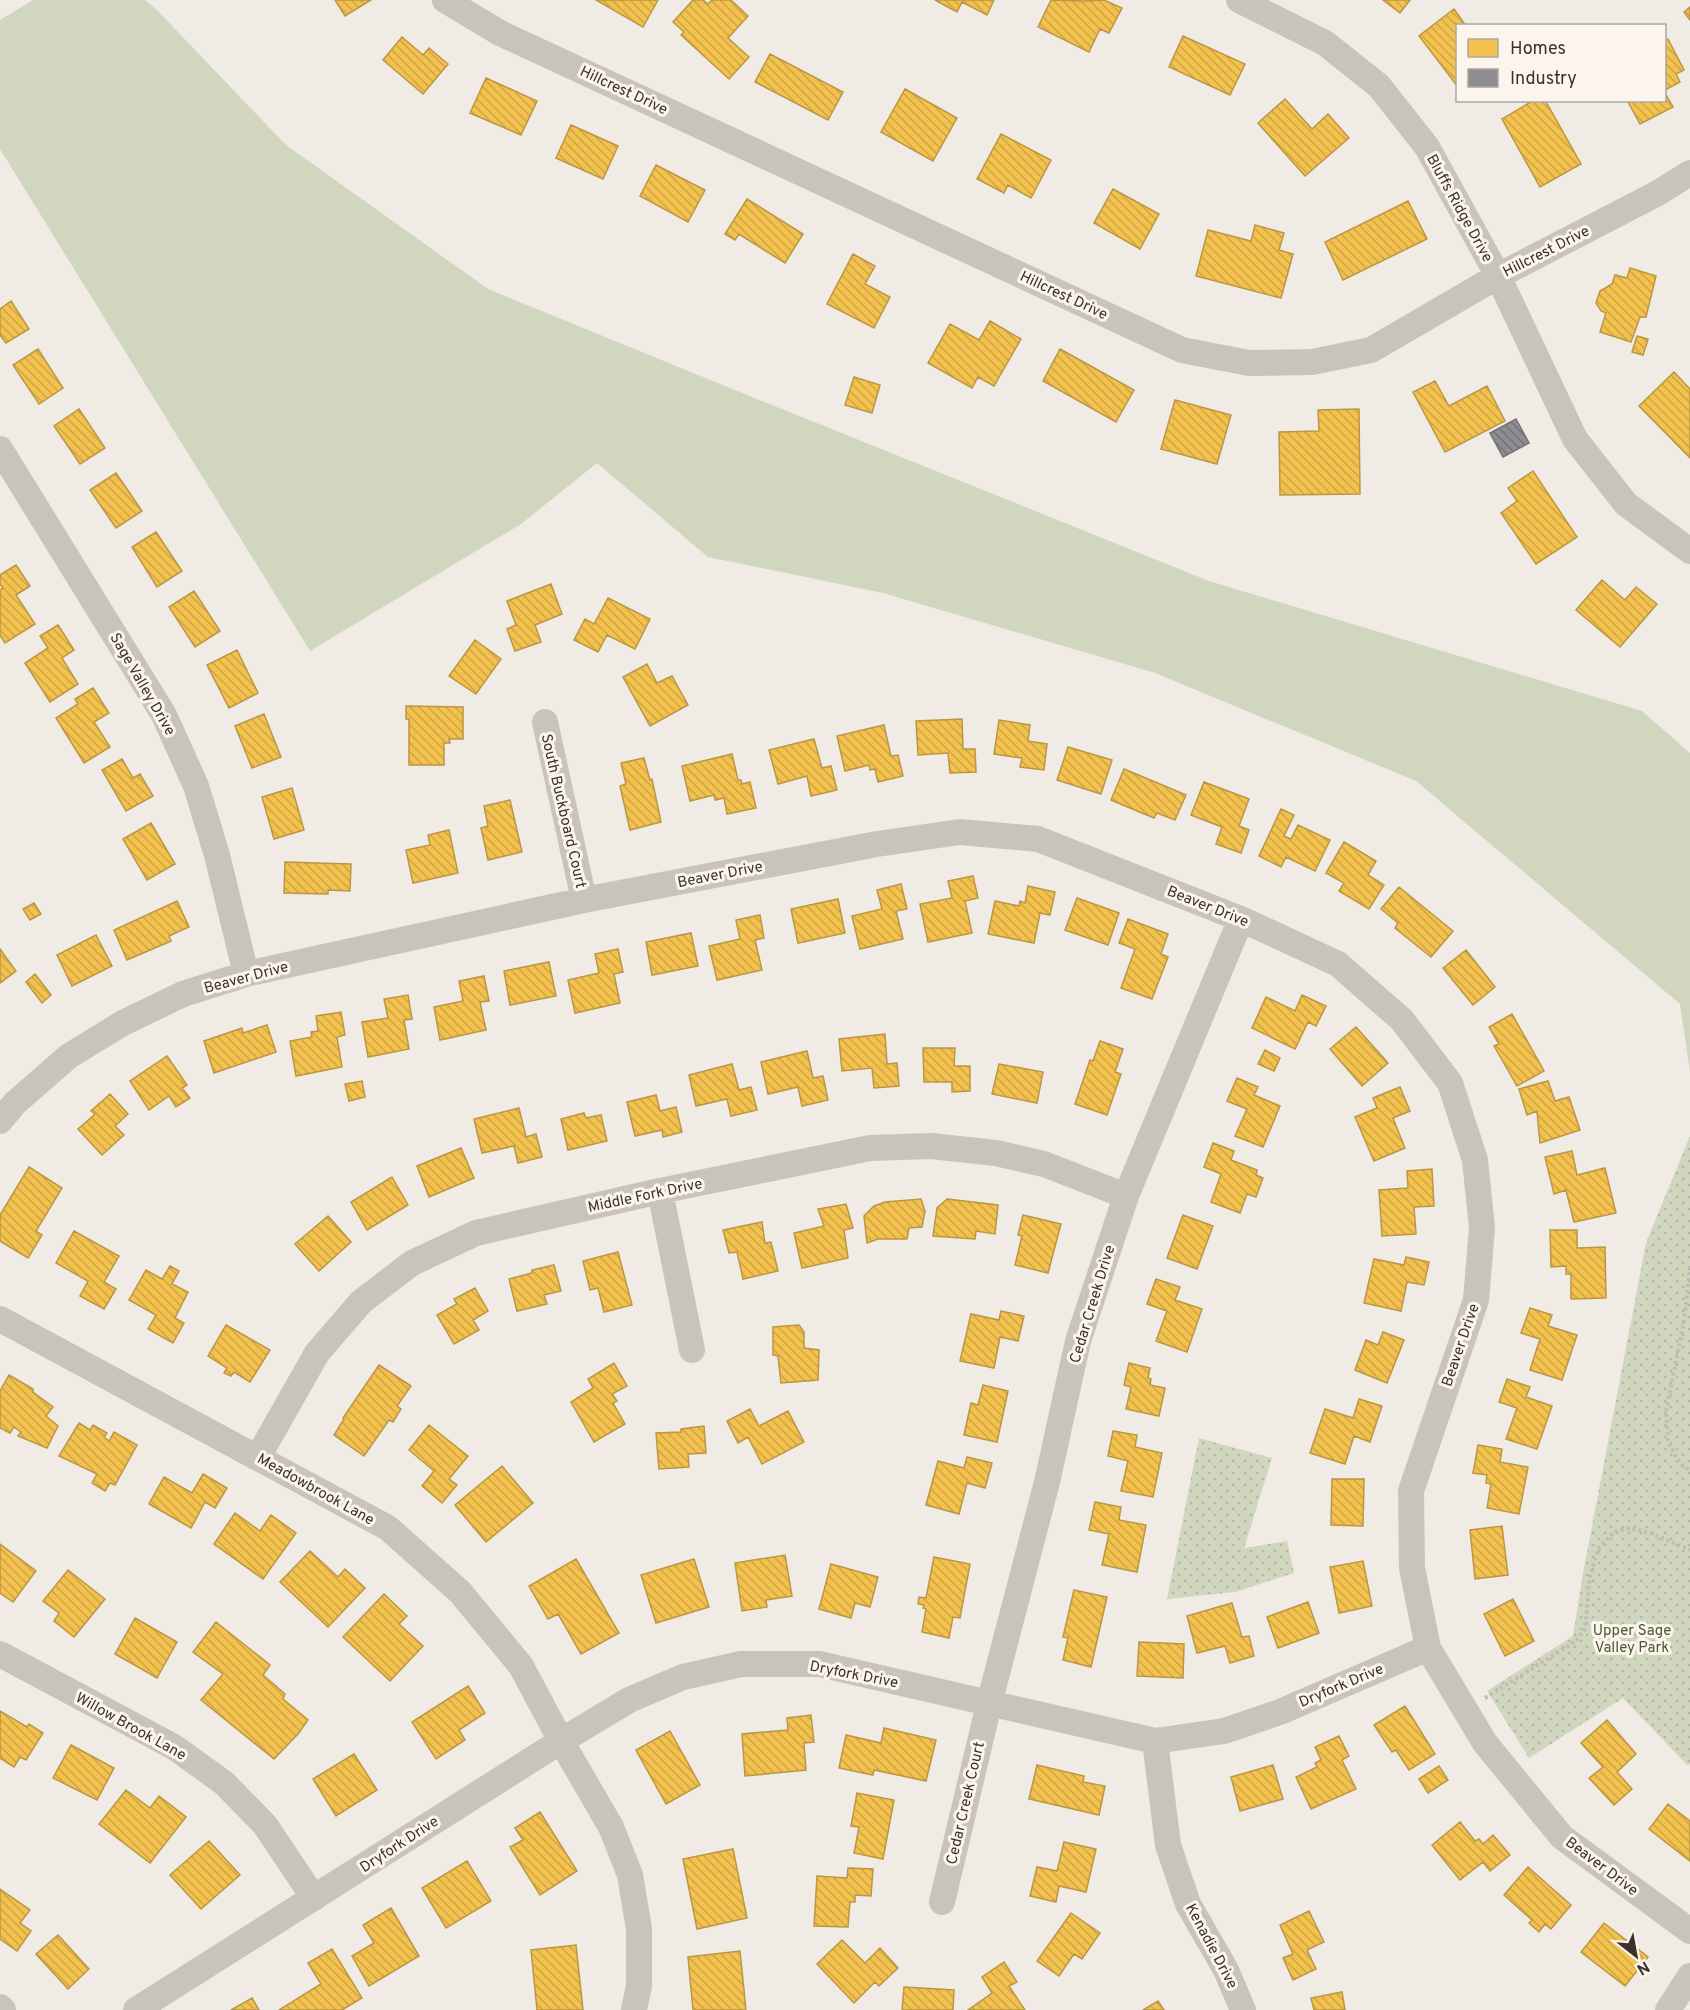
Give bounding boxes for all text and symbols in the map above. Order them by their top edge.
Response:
legend [1456,24,1666,102]
text: Homes [1510,38,1566,61]
street label: Hillcrest Drive [576,63,670,120]
text: Industry [1510,68,1577,91]
street label: Bluffs Ridge Drive [1421,151,1496,266]
street label: Hillcrest Drive [1500,222,1593,282]
street label: Hillcrest Drive [1016,268,1110,325]
street label: Sage Valley Drive [105,630,179,740]
street label: South Buckboard Court [536,732,590,890]
street label: Beaver Drive [676,858,765,893]
street label: Beaver Drive [1164,882,1251,932]
street label: Beaver Drive [202,958,291,999]
street label: Middle Fork Drive [586,1175,704,1218]
street label: Cedar Creek Drive [1066,1243,1120,1366]
street label: Beaver Drive [1438,1301,1484,1390]
street label: Meadowbrook Lane [253,1450,377,1530]
park label: Upper Sage Valley Park [1593,1622,1671,1658]
street label: Dryfork Drive [808,1658,900,1693]
street label: Dryfork Drive [1296,1660,1387,1713]
street label: Willow Brook Lane [72,1689,189,1766]
street label: Cedar Creek Court [943,1740,990,1867]
street label: Dryfork Drive [357,1813,443,1878]
street label: Beaver Drive [1561,1834,1641,1901]
street label: Kenadie Drive [1180,1901,1241,1993]
north arrow [1606,1926,1666,1986]
text: N [1633,1956,1653,1979]

